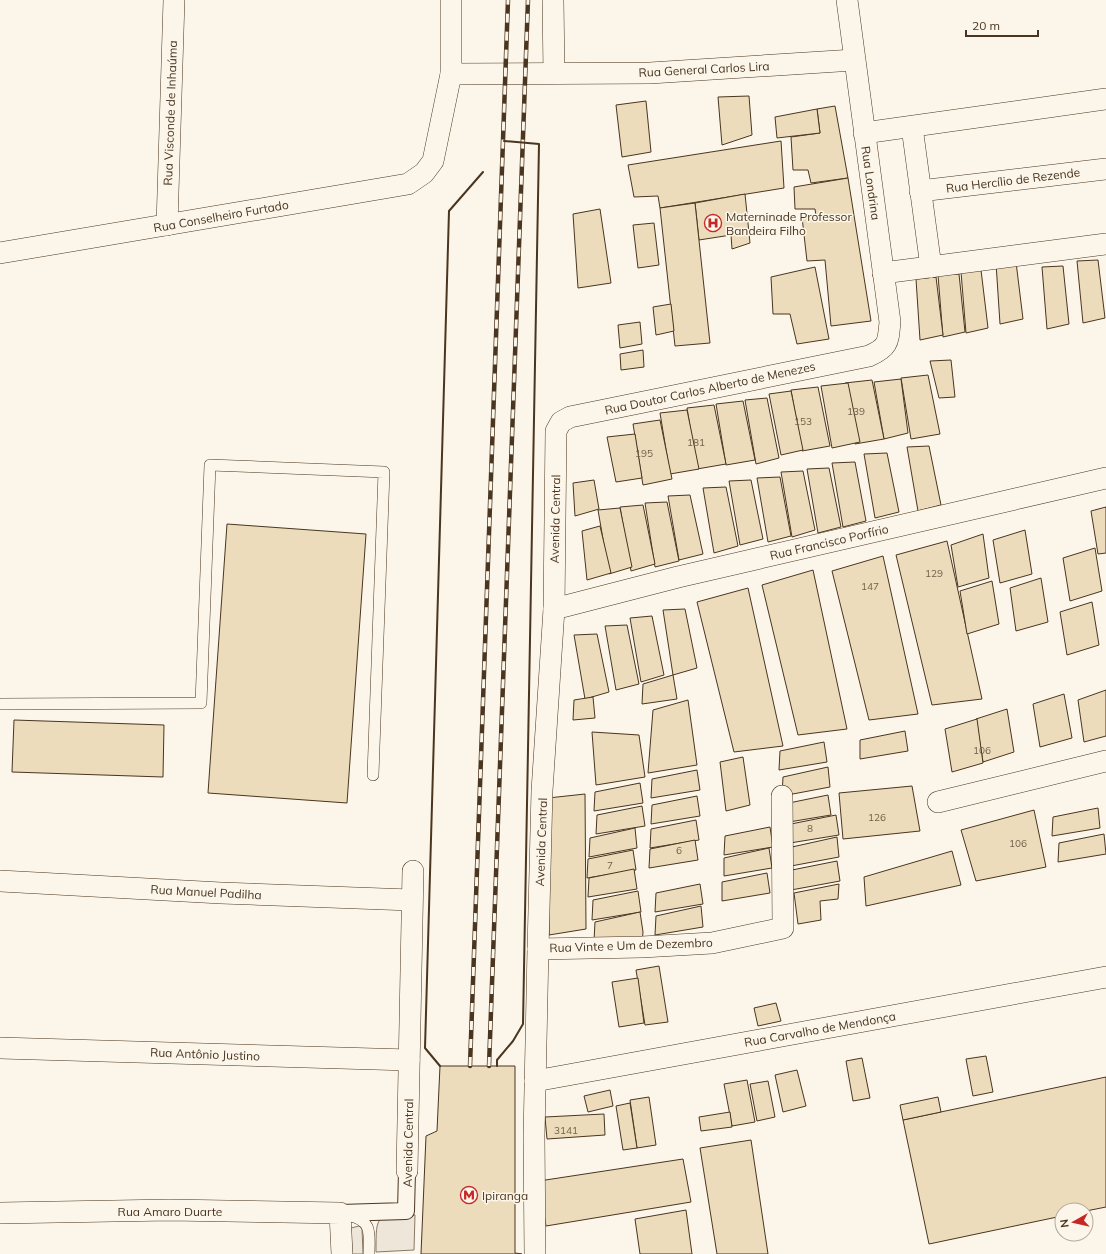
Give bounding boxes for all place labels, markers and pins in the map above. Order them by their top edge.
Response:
place label: Materninade Professor Bandeira Filho [726,209,852,238]
hospital icon: Materninade Professor Bandeira Filho [703,213,723,233]
metro station icon: Ipiranga [459,1185,479,1205]
place label: Ipiranga [482,1188,528,1203]

